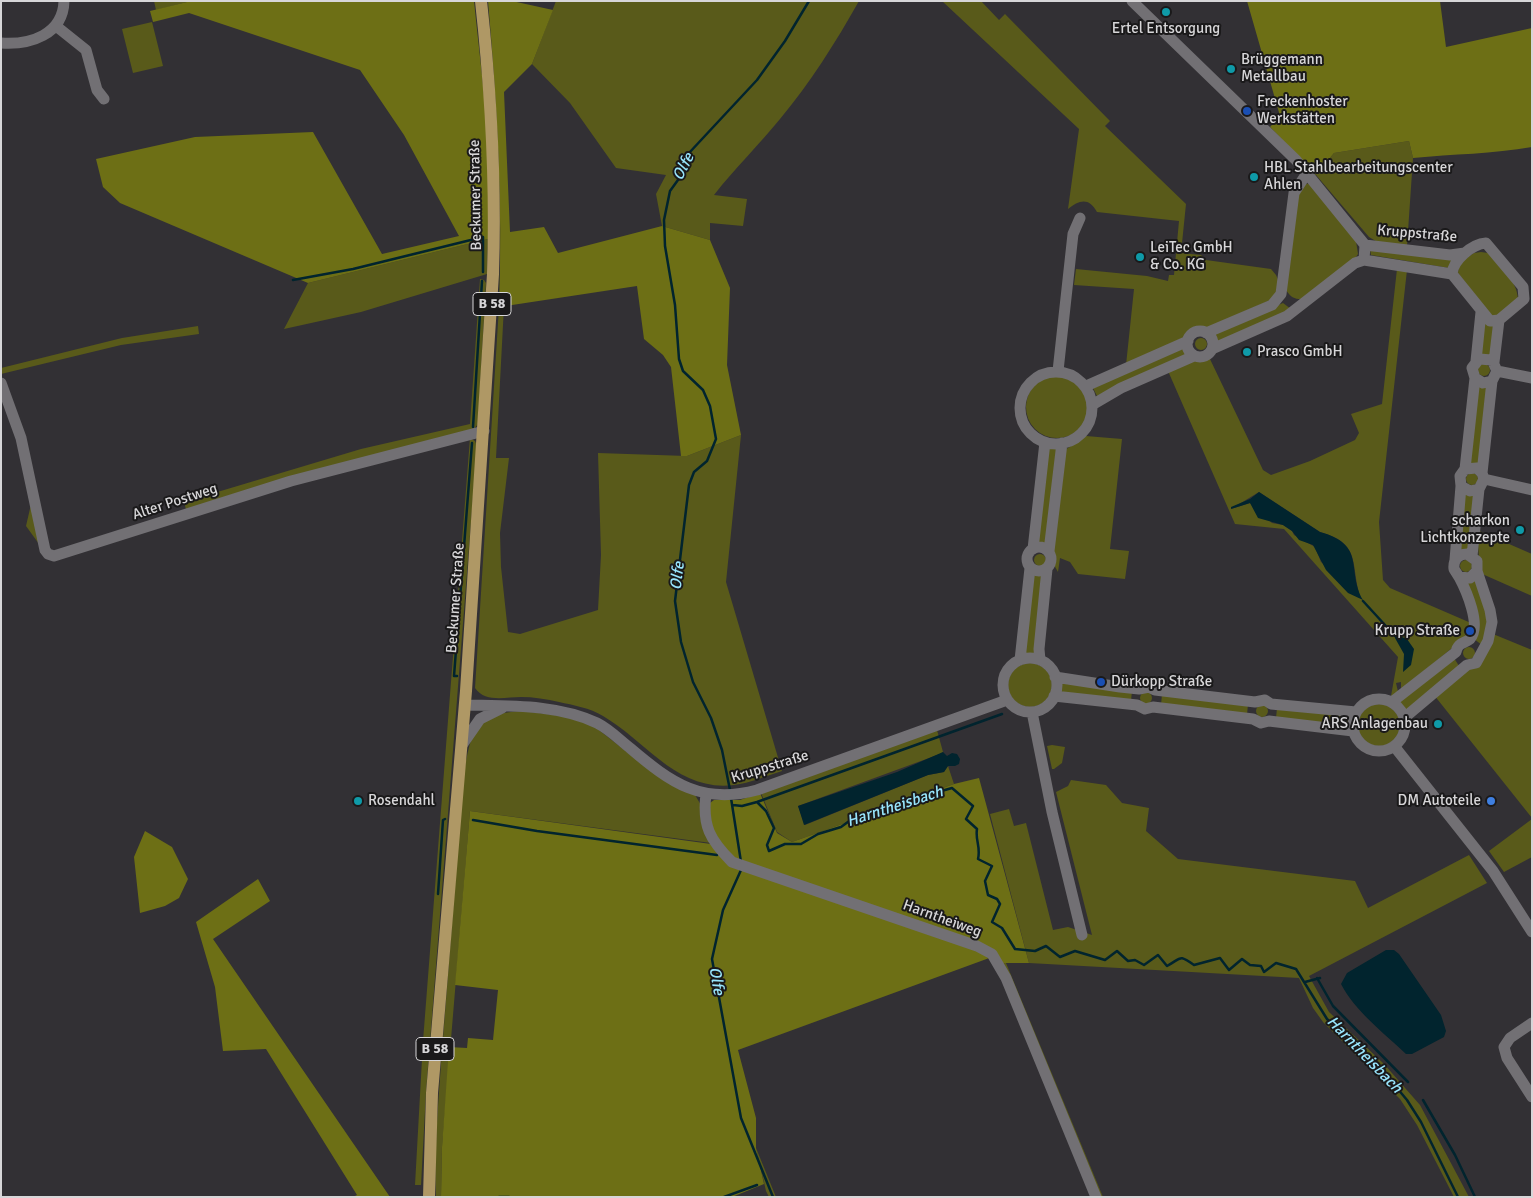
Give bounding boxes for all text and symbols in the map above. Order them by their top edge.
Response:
marker: Ertel Entsorgung [1160,6,1172,18]
place label: Ertel Entsorgung [1112,20,1220,38]
place label: Brüggemann Metallbau [1241,51,1323,86]
marker: Brüggemann Metallbau [1225,63,1237,75]
place label: Freckenhoster Werkstätten [1257,93,1348,128]
marker: Freckenhoster Werkstätten [1241,105,1253,117]
street label: Beckumer Straße [466,139,486,251]
water label: Olfe [669,150,699,184]
place label: HBL Stahlbearbeitungscenter Ahlen [1264,159,1453,194]
marker: HBL Stahlbearbeitungscenter Ahlen [1248,171,1260,183]
street label: Kruppstraße [1376,222,1458,246]
place label: LeiTec GmbH & Co. KG [1150,239,1233,274]
marker: LeiTec GmbH & Co. KG [1134,251,1146,263]
road number: B 58 [473,292,511,316]
place label: Prasco GmbH [1257,343,1343,361]
marker: Prasco GmbH [1241,346,1253,358]
street label: Alter Postweg [130,480,220,524]
place label: scharkon Lichtkonzepte [1420,512,1510,547]
marker: scharkon Lichtkonzepte [1514,524,1526,536]
street label: Beckumer Straße [443,542,469,654]
water label: Olfe [667,561,689,591]
place label: Krupp Straße [1375,622,1460,640]
marker: Krupp Straße [1464,625,1476,637]
place label: Dürkopp Straße [1111,673,1212,691]
marker: Dürkopp Straße [1095,676,1107,688]
place label: ARS Anlagenbau [1322,715,1428,733]
marker: ARS Anlagenbau [1432,718,1444,730]
street label: Kruppstraße [729,747,811,787]
water label: Harntheisbach [845,782,945,832]
place label: Rosendahl [368,792,435,810]
place label: DM Autoteile [1397,792,1481,810]
marker: Rosendahl [352,795,364,807]
marker: DM Autoteile [1485,795,1497,807]
street label: Harntheiweg [900,896,984,942]
water label: Olfe [704,965,728,997]
water label: Harntheisbach [1322,1012,1406,1098]
road number: B 58 [416,1038,454,1060]

